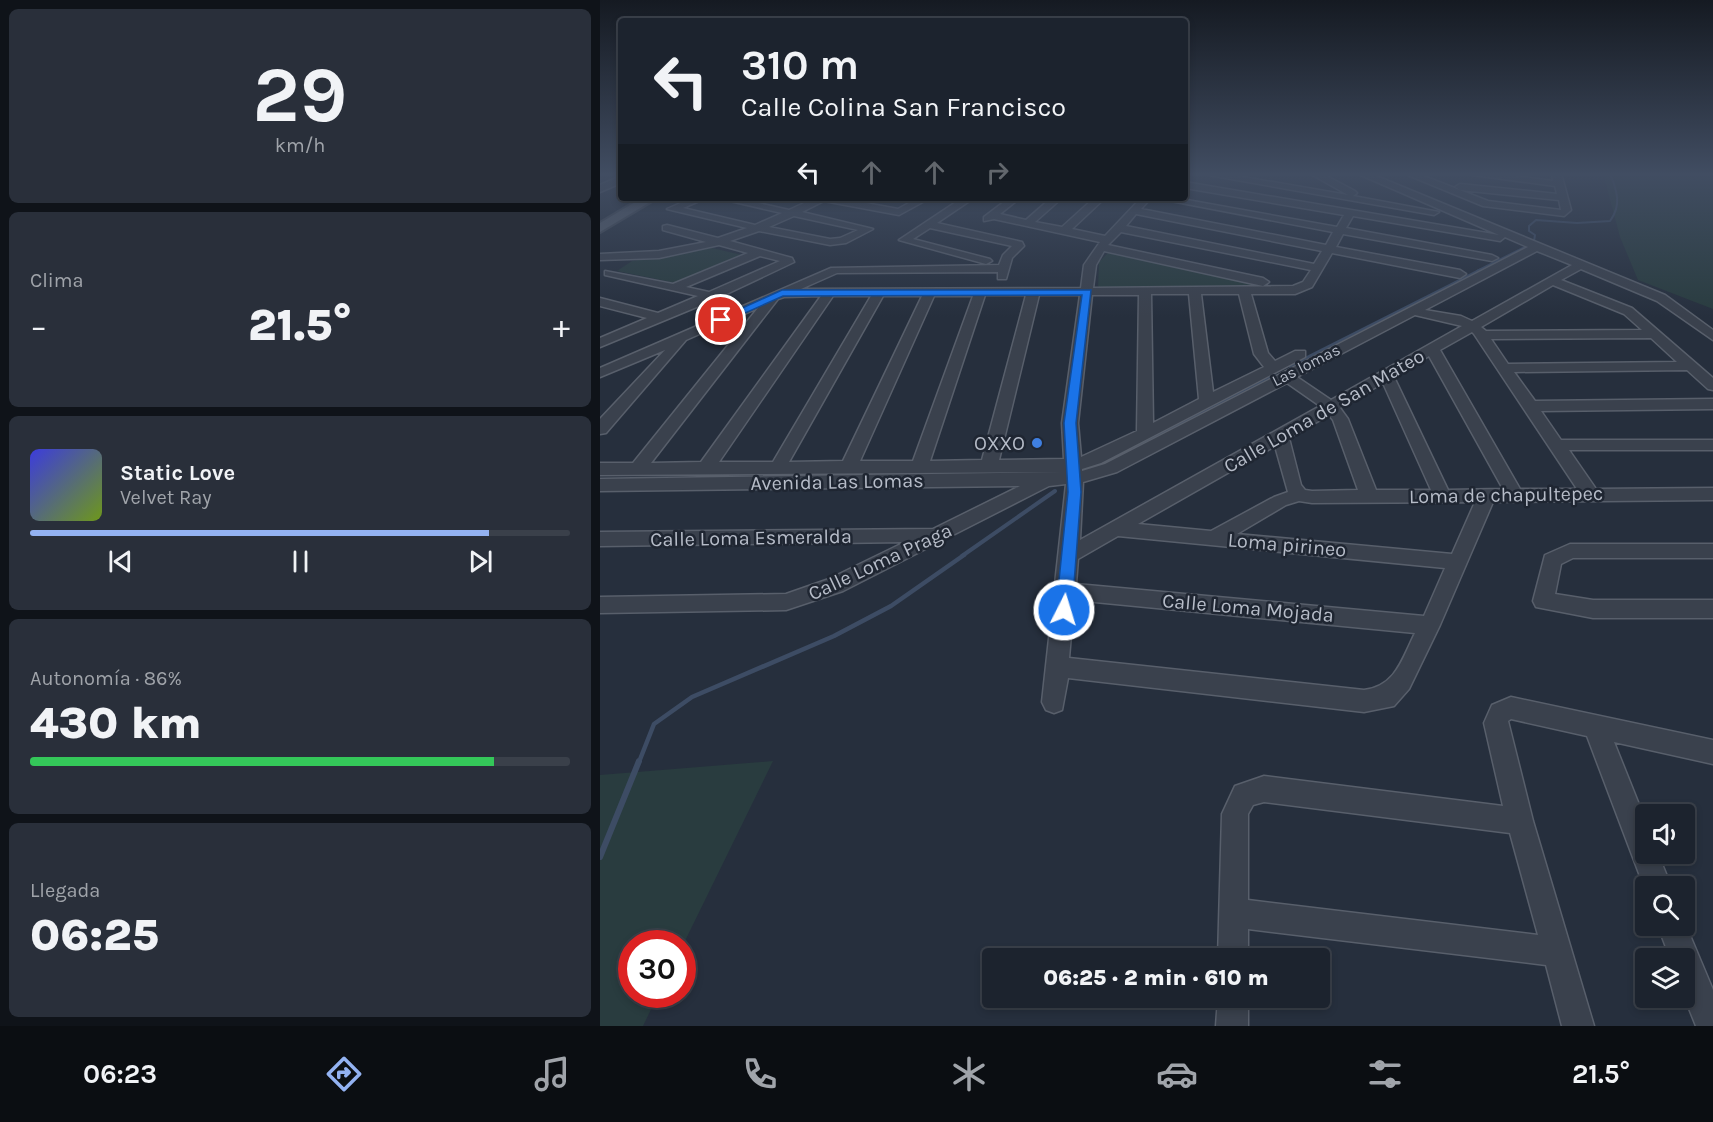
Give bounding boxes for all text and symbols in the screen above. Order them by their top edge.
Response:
text: 310 m [741,40,859,90]
icon: left [642,42,720,120]
text: 29 [253,49,347,141]
text: Calle Colina San Francisco [741,91,1066,123]
text: km/h [275,134,325,157]
icon: left [792,156,825,189]
icon: ahead [855,156,888,189]
icon: ahead [918,156,951,189]
icon: right [981,156,1014,189]
text: Clima [30,269,84,292]
pin [695,294,746,345]
text: 21.5° [248,299,352,351]
icon: arrive [704,303,737,336]
text: − [30,307,47,345]
text: + [553,307,570,345]
street label: Las lomas [1269,340,1343,390]
street label: Calle Loma de San Mateo [1220,344,1428,478]
place label: OXXO [974,432,1025,455]
marker: OXXO [1030,436,1044,450]
text: Static Love [120,460,235,486]
street label: Avenida Las Lomas [750,469,924,495]
street label: Loma de chapultepec [1409,482,1603,508]
text: Velvet Ray [120,486,212,509]
street label: Calle Loma Praga [805,519,955,605]
street label: Calle Loma Esmeralda [650,525,852,551]
street label: Loma pirineo [1227,528,1347,562]
icon: previous [104,545,137,578]
icon: pause [284,545,317,578]
icon: next [464,545,497,578]
position arrow [1032,578,1096,642]
street label: Calle Loma Mojada [1161,589,1335,627]
text: Autonomía · 86% [30,667,182,690]
text: 430 km [30,697,202,749]
map controls [1635,804,1695,1008]
button: sound [1635,804,1695,864]
button: search [1635,876,1695,936]
text: Llegada [30,879,100,902]
text: 06:25 [30,909,159,961]
speed limit sign: 30 [618,930,696,1008]
button: layers [1635,948,1695,1008]
text: 06:25 · 2 min · 610 m [1043,965,1269,991]
icon: directions [323,1053,365,1095]
icon: music [531,1053,573,1095]
icon: phone [739,1053,781,1095]
icon: climate [948,1053,990,1095]
icon: car [1156,1053,1198,1095]
icon: filters [1364,1053,1406,1095]
text: 06:23 [83,1058,157,1090]
text: 21.5° [1572,1058,1630,1090]

